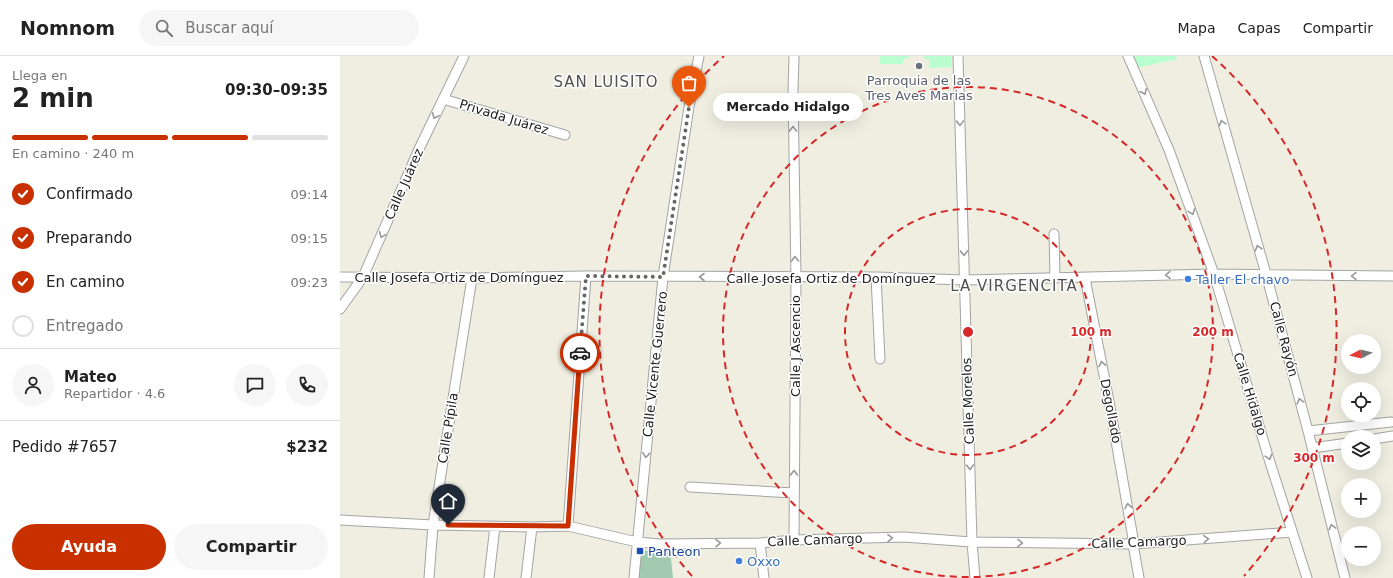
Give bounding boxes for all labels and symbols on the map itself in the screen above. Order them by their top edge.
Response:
marker: Parroquia de las Tres Aves Marias [914,61,924,71]
pin [672,66,706,107]
district label: SAN LUISITO [554,73,658,91]
place label: Parroquia de las Tres Aves Marias [864,73,973,103]
one-way arrow [1139,87,1147,95]
callout: Mercado Hidalgo [713,93,863,121]
street label: Privada Juárez [458,96,551,138]
one-way arrow [432,112,440,119]
one-way arrow [956,120,964,126]
one-way arrow [1219,120,1227,127]
one-way arrow [789,126,797,132]
street label: Calle Juárez [382,146,426,222]
one-way arrow [1187,209,1195,216]
one-way arrow [379,230,387,238]
one-way arrow [1255,245,1263,252]
one-way arrow [960,250,968,256]
one-way arrow [791,256,800,262]
street label: Calle Josefa Ortiz de Domínguez [354,270,564,285]
street label: Calle Josefa Ortiz de Domínguez [726,271,936,286]
one-way arrow [1165,271,1171,280]
place label: Taller El chavo [1195,272,1289,287]
one-way arrow [1351,272,1357,280]
one-way arrow [699,273,705,281]
marker: Taller El chavo [1183,274,1193,284]
district label: LA VIRGENCITA [950,277,1078,295]
street label: Calle Vicente Guerrero [640,290,670,438]
street label: Calle J Ascencio [788,295,803,397]
street label: Calle Rayón [1267,300,1301,378]
centre of rings [961,325,975,339]
text: 100 m [1070,325,1112,339]
text: 200 m [1192,325,1234,339]
courier [560,333,600,373]
north arrow [1341,334,1381,374]
street label: Calle Hidalgo [1230,351,1270,437]
street label: Calle Morelos [959,357,977,445]
one-way arrow [1098,361,1106,367]
street label: Degollado [1097,377,1125,445]
street label: Calle Pípila [435,392,461,464]
one-way arrow [1296,397,1305,404]
text: 300 m [1293,451,1335,465]
one-way arrow [641,452,650,458]
one-way arrow [1264,453,1273,460]
one-way arrow [966,464,974,470]
one-way arrow [790,470,798,476]
pin [431,484,465,525]
one-way arrow [1124,503,1132,509]
one-way arrow [1329,523,1337,530]
street label: Calle Camargo [767,531,863,549]
one-way arrow [887,533,893,542]
street label: Calle Camargo [1091,533,1187,551]
one-way arrow [1203,534,1209,543]
one-way arrow [1017,538,1023,547]
one-way arrow [715,539,721,547]
place label: Panteon [648,544,701,559]
marker: Panteon [635,546,645,556]
place label: Oxxo [747,554,780,569]
marker: Oxxo [734,556,744,566]

